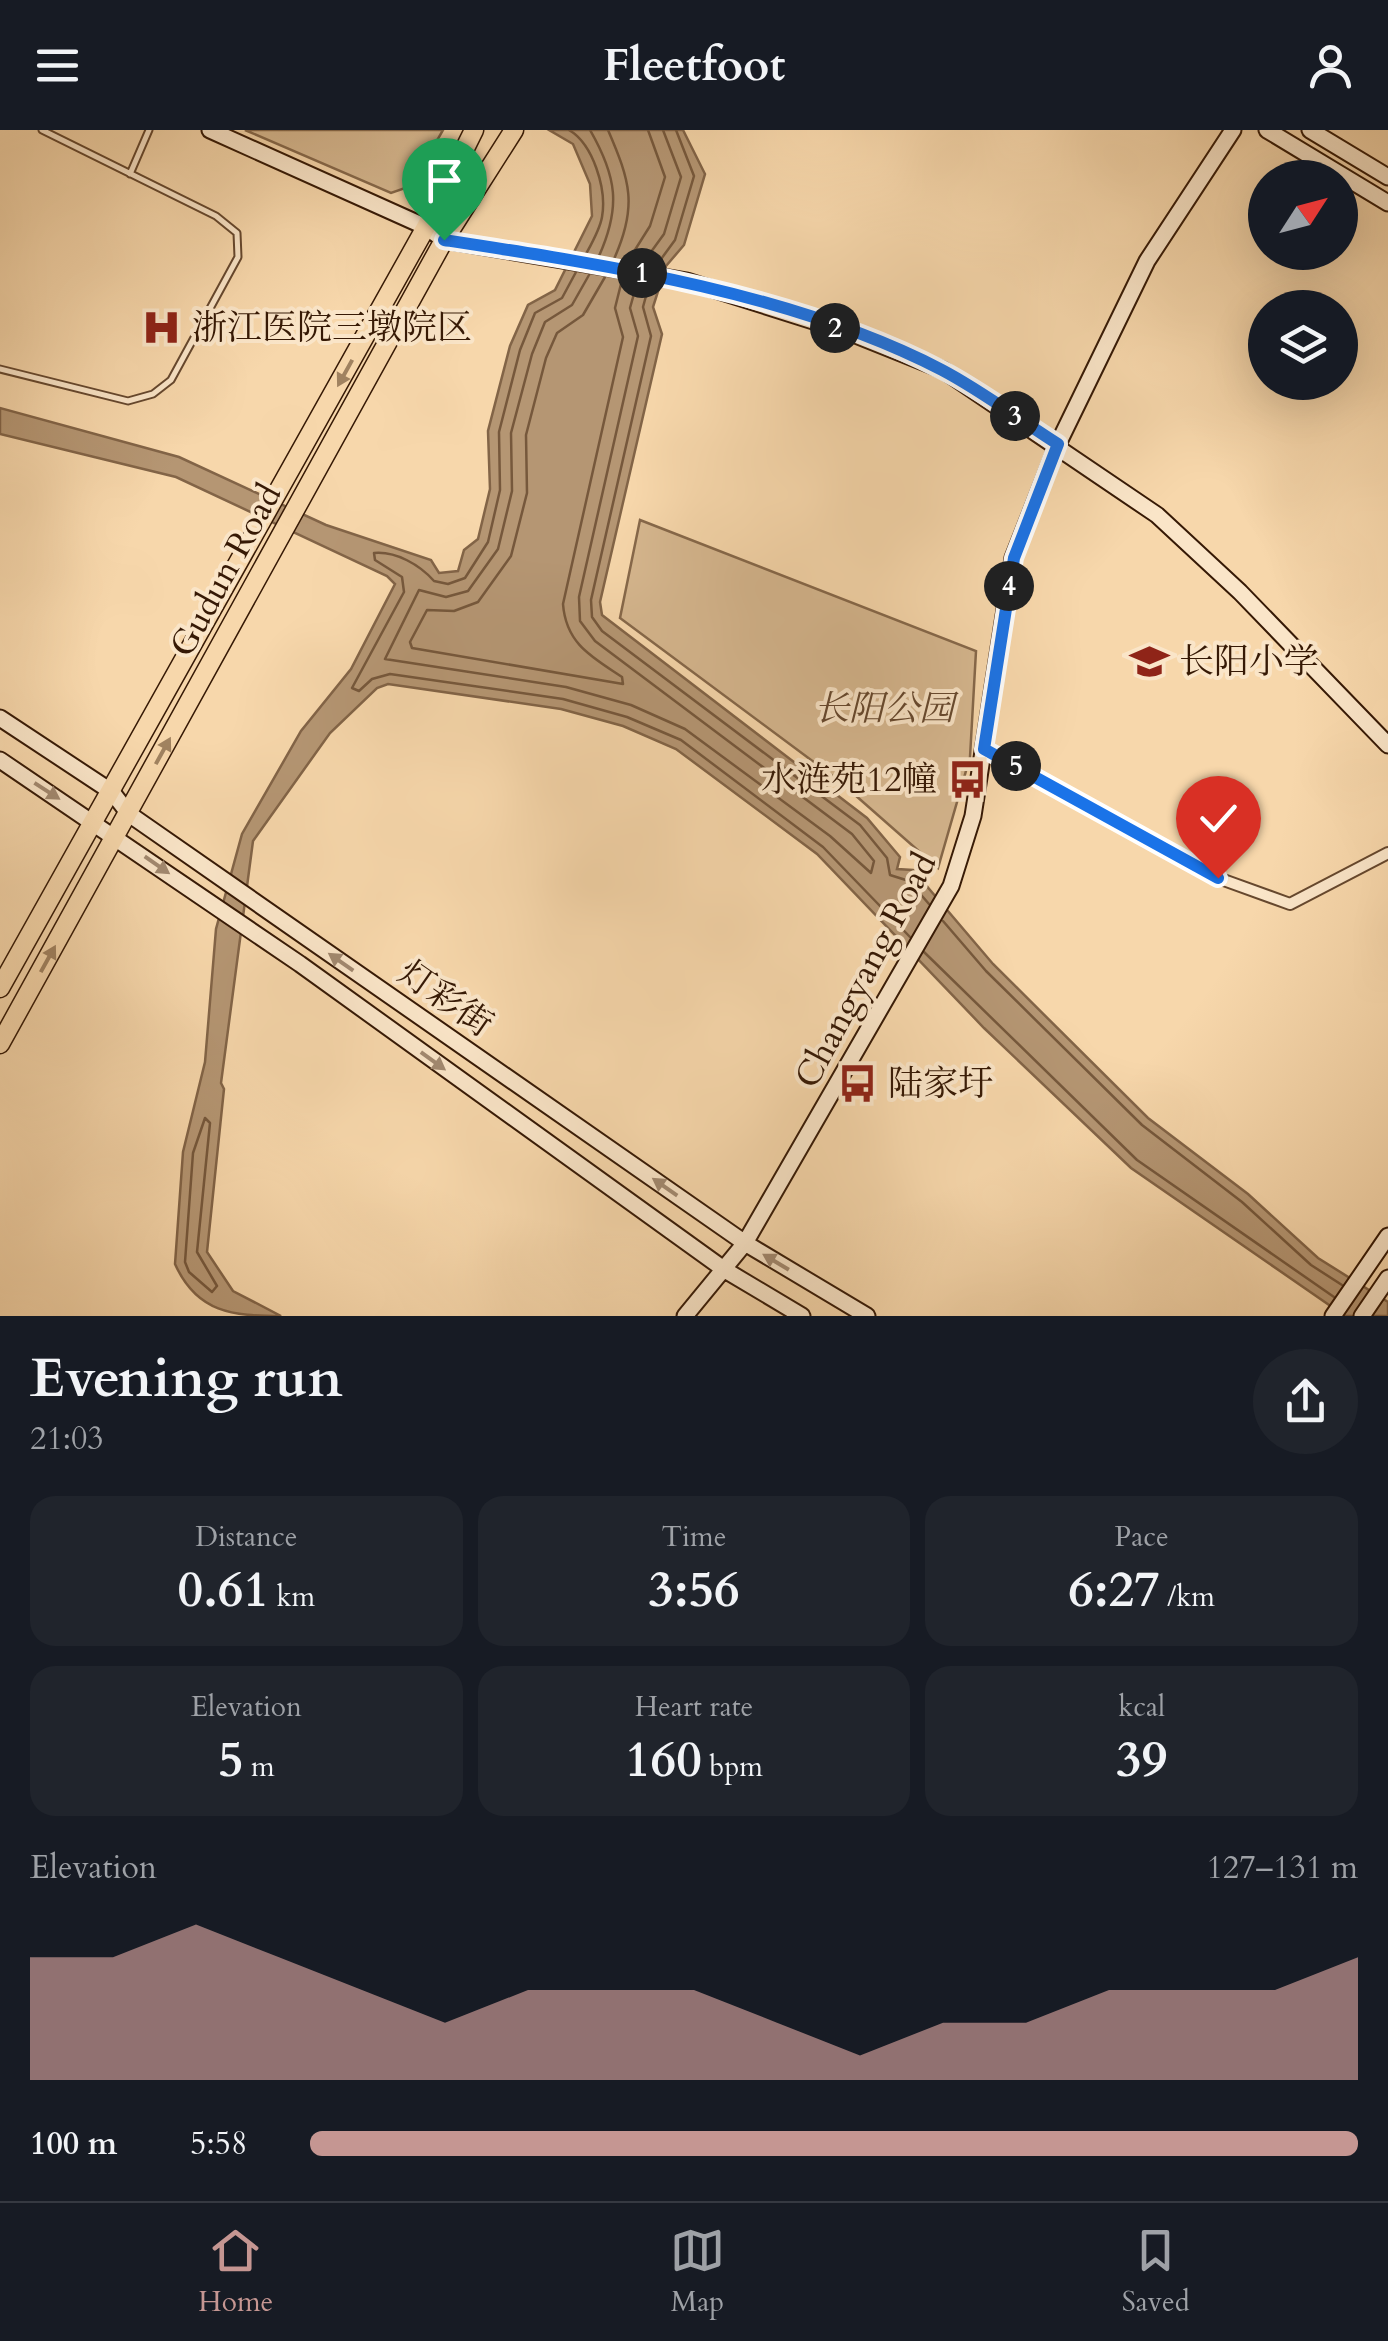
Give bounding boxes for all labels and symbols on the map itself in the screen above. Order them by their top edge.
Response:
pin [402,138,487,241]
north arrow [1248,160,1358,270]
pin: 1 [617,248,667,298]
pin: 2 [810,303,860,353]
place label: 浙江医院三墩院区 [192,304,472,352]
hospital icon: 浙江医院三墩院区 [141,306,183,348]
one-way arrow [337,359,355,387]
pin: 3 [990,391,1040,441]
street label: Gudun Road [159,475,293,666]
pin: 4 [984,561,1034,611]
place label: 长阳小学 [1179,638,1319,686]
school or university icon: 长阳小学 [1128,640,1170,682]
park label: 长阳公园 [814,685,959,733]
one-way arrow [155,736,172,765]
pin: 5 [991,741,1041,791]
place label: 水涟苑12幢 [761,756,937,804]
bus stop icon: 水涟苑12幢 [946,758,988,800]
pin [1176,776,1261,879]
one-way arrow [34,781,61,799]
street label: Changyang Road [784,844,948,1097]
one-way arrow [143,854,170,874]
one-way arrow [39,945,56,974]
street label: 灯彩街 [389,949,502,1049]
one-way arrow [327,953,354,972]
one-way arrow [420,1050,447,1070]
place label: 陆家圩 [888,1060,993,1108]
bus stop icon: 陆家圩 [837,1062,879,1104]
one-way arrow [652,1178,678,1197]
one-way arrow [762,1254,790,1271]

